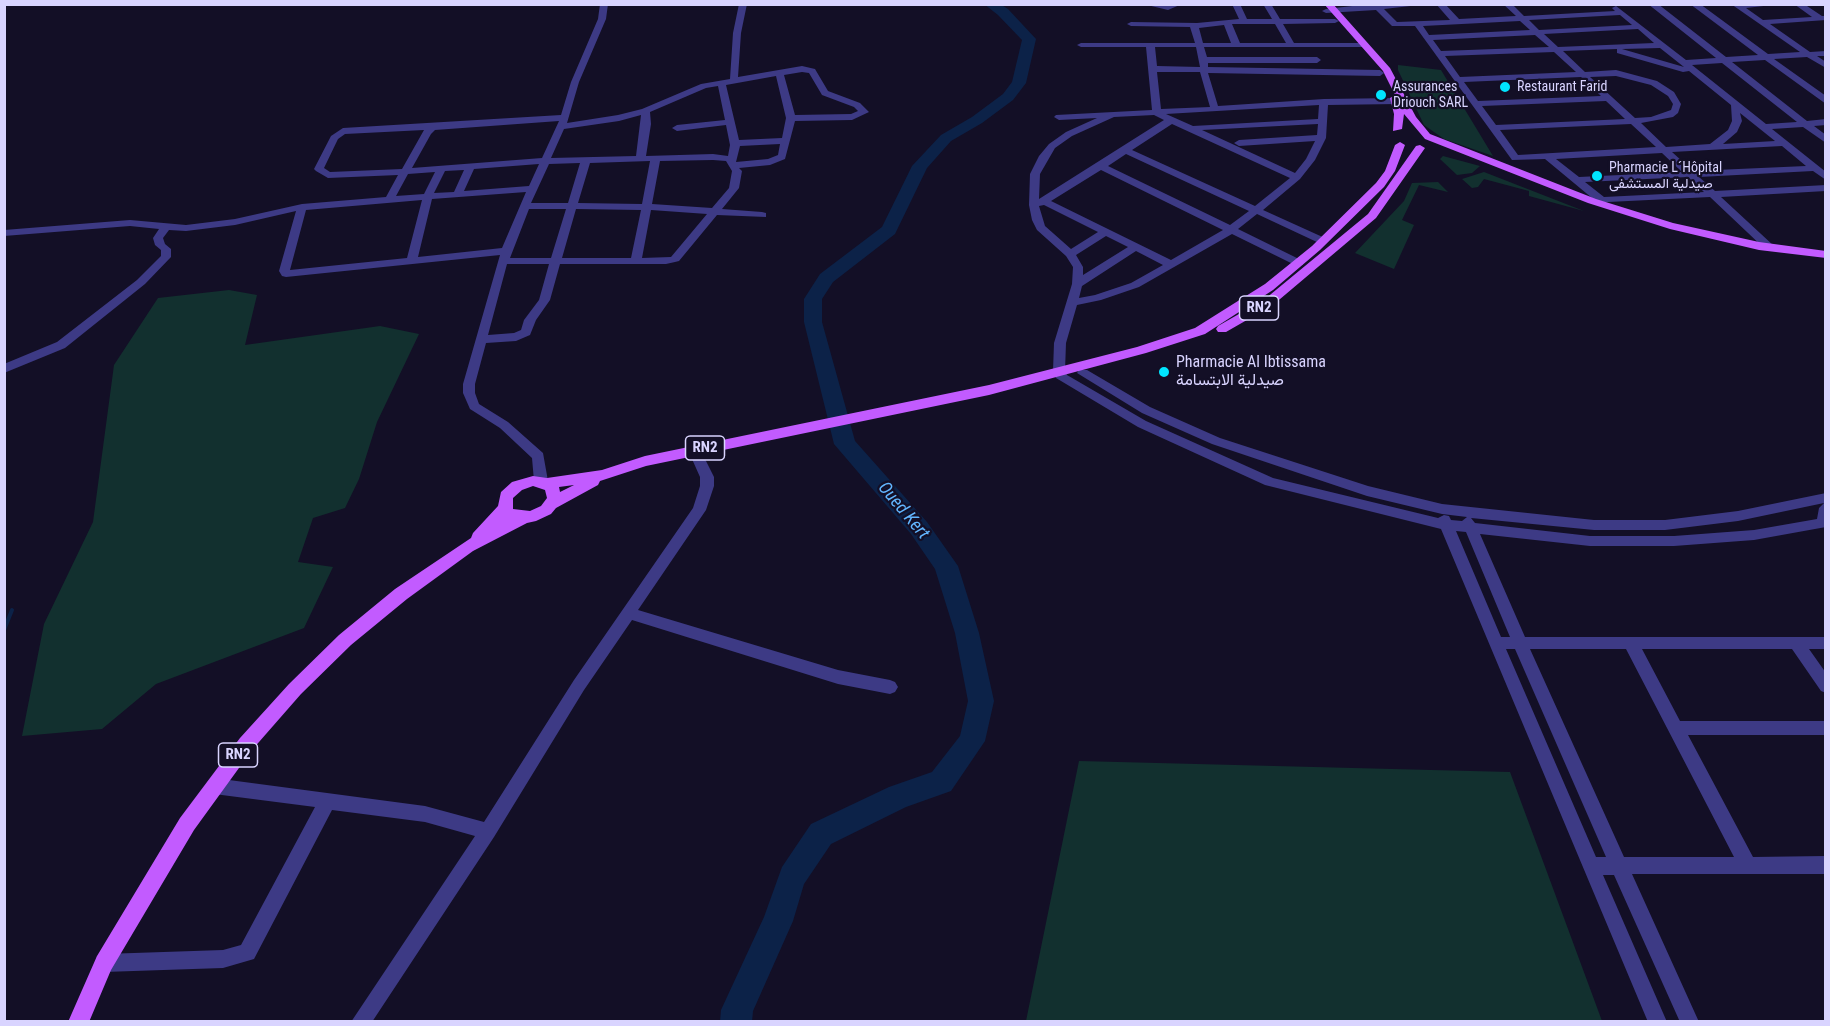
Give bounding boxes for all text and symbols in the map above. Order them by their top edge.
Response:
place label: Assurances Driouch SARL [1393,79,1468,112]
place label: Restaurant Farid [1517,79,1607,95]
marker: Restaurant Farid [1498,80,1512,94]
marker: Assurances Driouch SARL [1374,88,1388,102]
place label: Pharmacie L´Hôpital صيدلية المستشفى [1609,160,1722,192]
marker: Pharmacie L´Hôpital صيدلية المستشفى [1590,169,1604,183]
road number: RN2 [1240,296,1278,320]
place label: Pharmacie Al Ibtissama صيدلية الابتسامة [1176,353,1326,391]
marker: Pharmacie Al Ibtissama صيدلية الابتسامة [1157,365,1171,379]
road number: RN2 [686,436,724,460]
water label: Oued Kert [873,478,933,544]
road number: RN2 [218,743,258,767]

